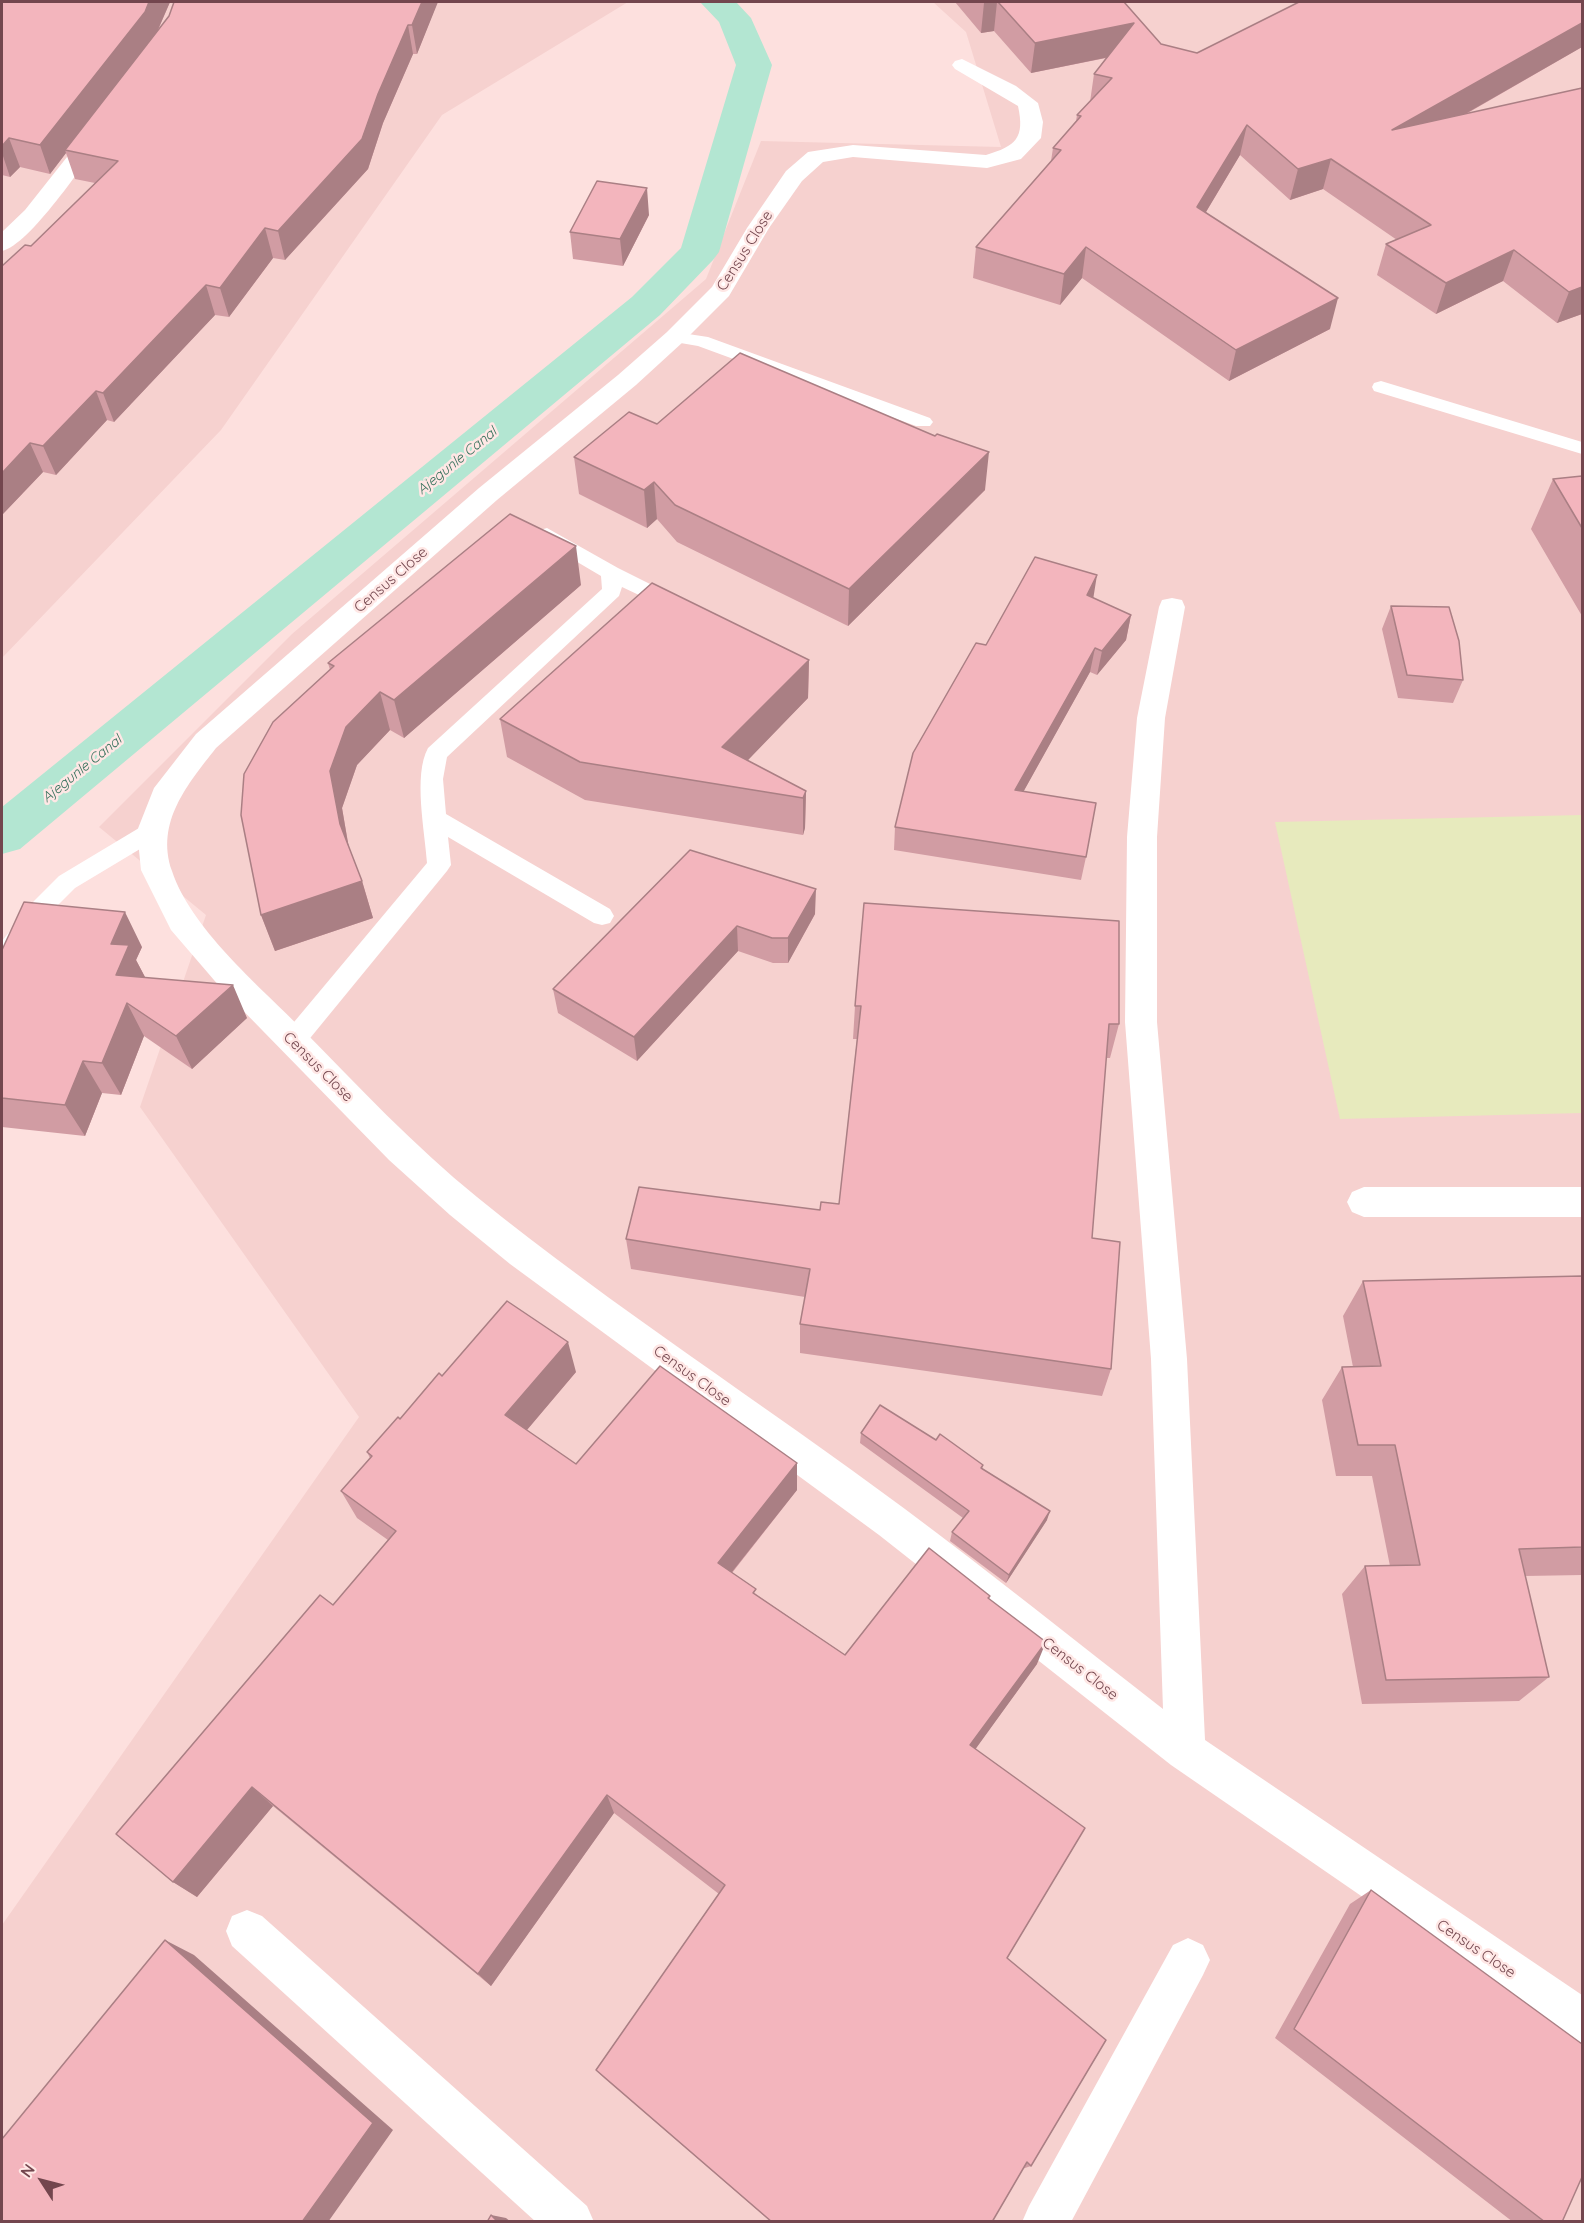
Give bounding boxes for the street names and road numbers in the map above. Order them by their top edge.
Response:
street label: Census Close [713,208,777,294]
street label: Census Close [351,543,431,617]
street label: Census Close [279,1028,357,1106]
street label: Census Close [650,1342,734,1410]
street label: Census Close [1038,1634,1122,1704]
street label: Census Close [1433,1916,1519,1982]

